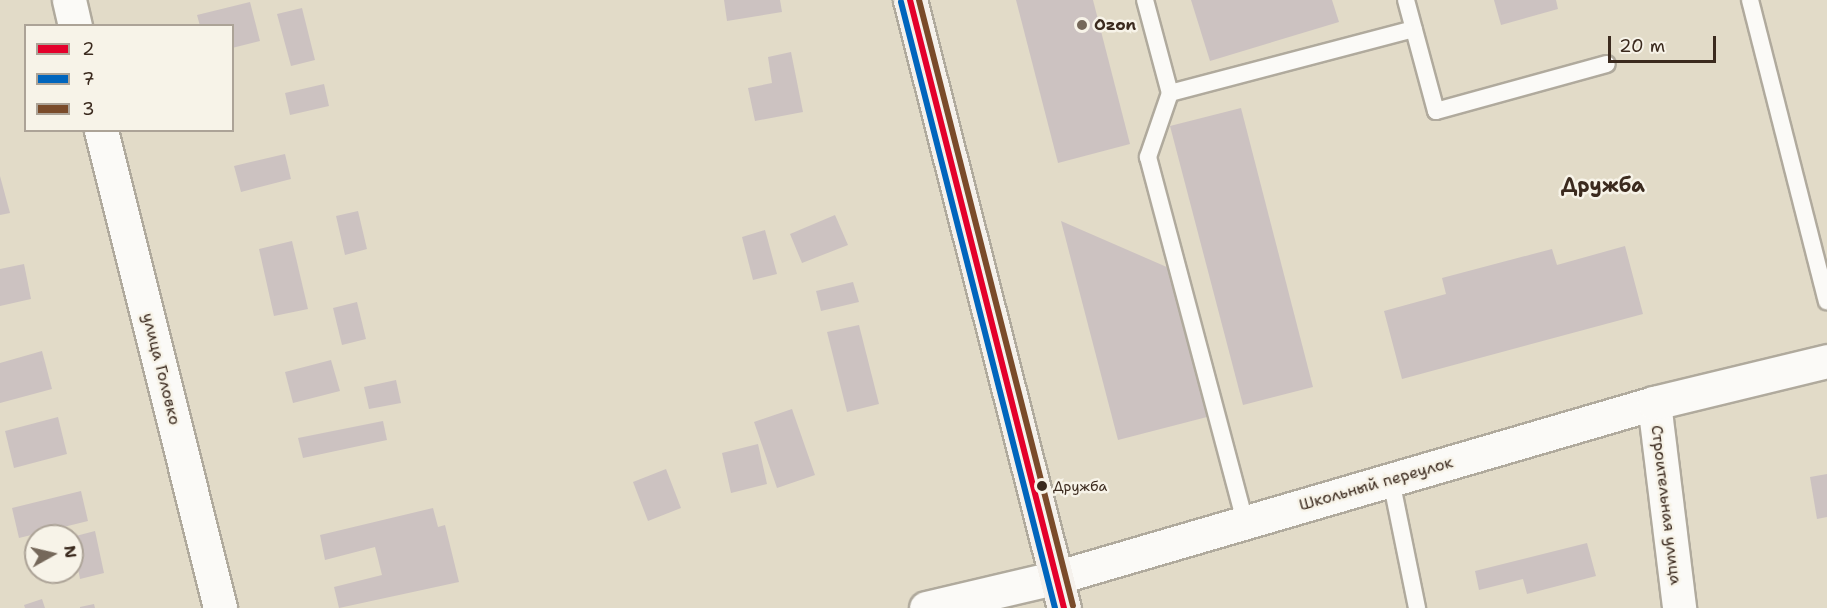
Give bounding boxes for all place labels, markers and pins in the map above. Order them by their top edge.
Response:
place label: Ozon [1094,15,1136,35]
marker: Ozon [1075,18,1089,32]
place label: Дружба [1053,478,1107,494]
marker: Дружба [1036,480,1048,492]

